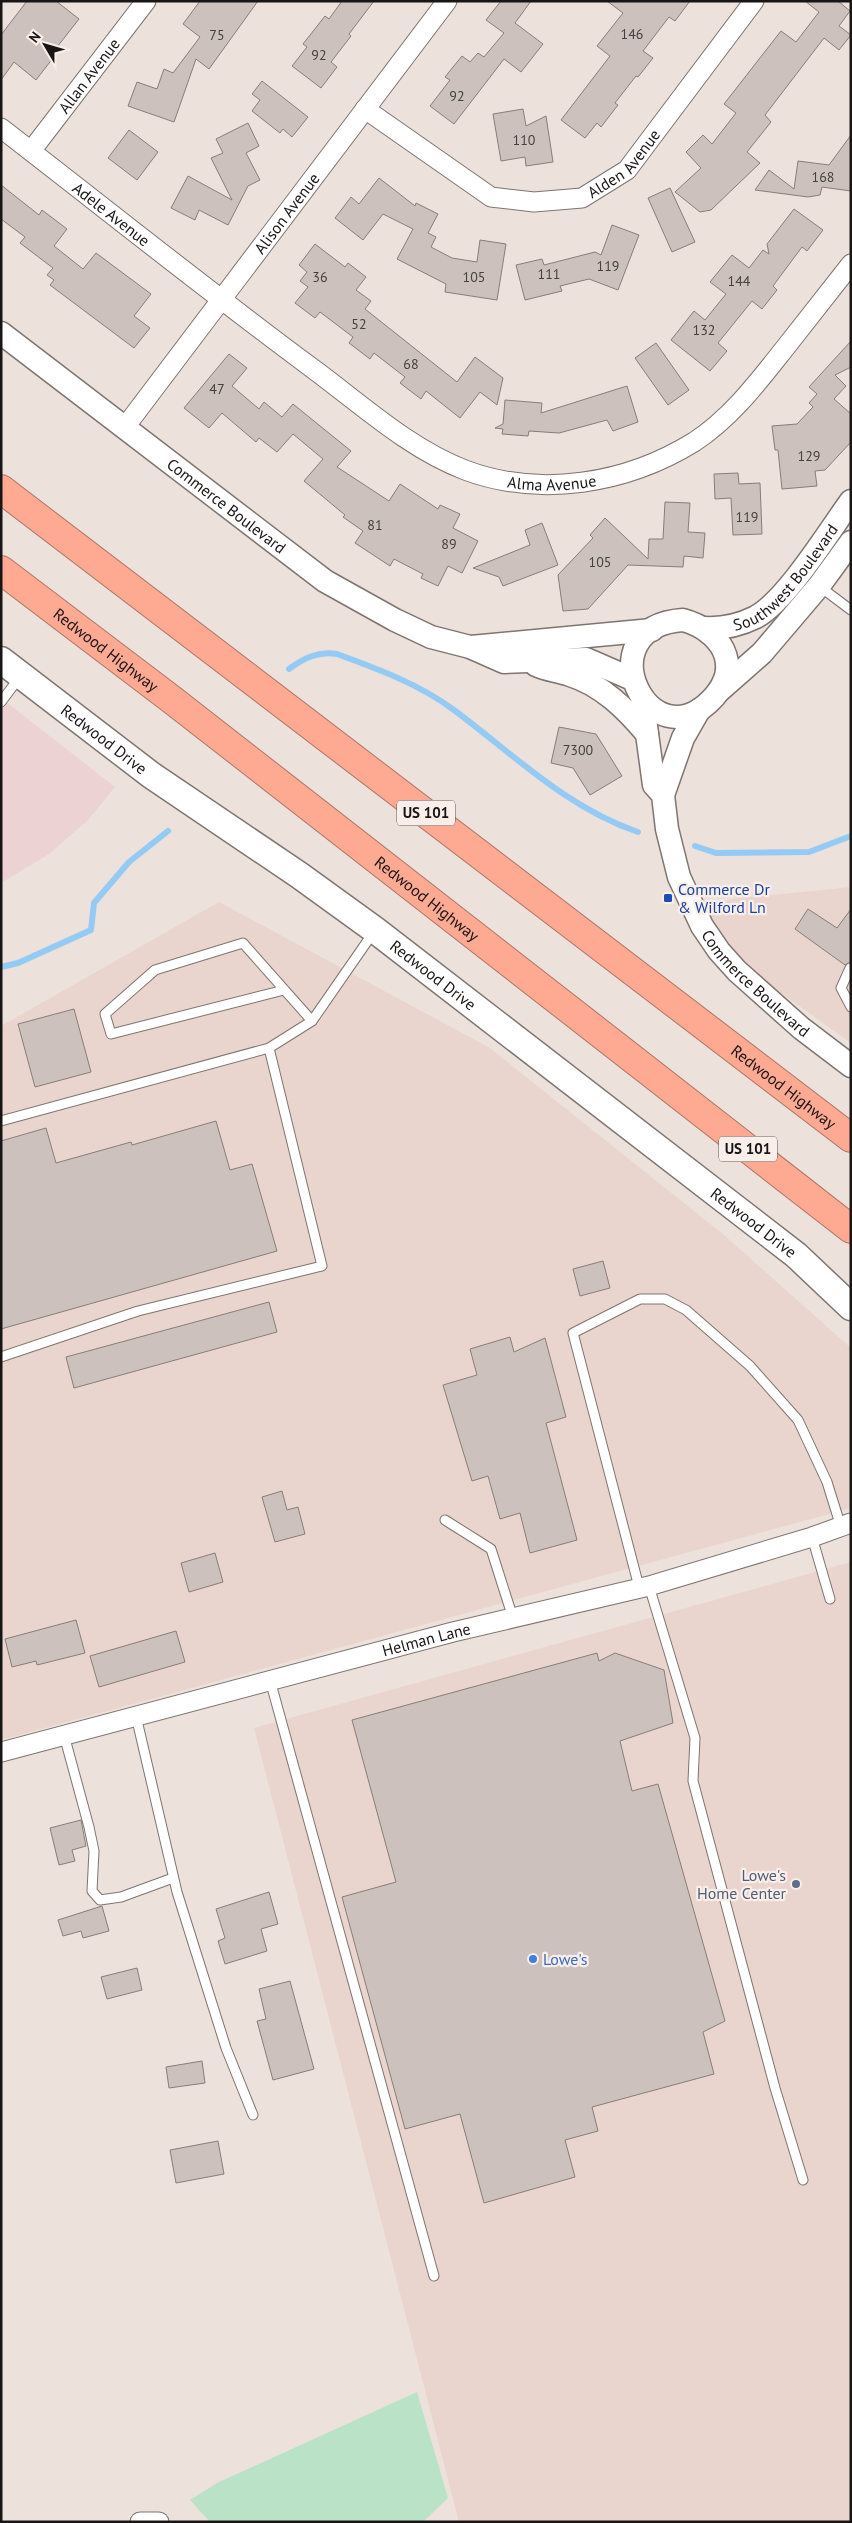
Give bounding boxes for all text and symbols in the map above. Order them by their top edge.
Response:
north arrow [20,20,70,70]
house number: 146 [621,25,643,43]
house number: 75 [209,26,225,44]
text: N [25,28,45,46]
street label: Allan Avenue [54,34,124,117]
house number: 92 [311,46,327,64]
house number: 92 [449,87,465,105]
street label: Alden Avenue [584,125,664,202]
house number: 110 [513,131,536,149]
house number: 168 [812,168,834,186]
street label: Alison Avenue [250,169,324,258]
street label: Adele Avenue [69,178,154,250]
house number: 119 [597,257,619,275]
house number: 111 [538,265,560,283]
house number: 36 [312,268,328,286]
house number: 105 [463,268,485,286]
house number: 144 [728,272,751,290]
house number: 52 [351,315,367,333]
house number: 132 [693,321,715,339]
house number: 68 [403,355,419,373]
house number: 47 [209,380,225,398]
house number: 129 [798,447,820,465]
street label: Commerce Boulevard [163,454,290,558]
street label: Alma Avenue [506,470,598,495]
house number: 119 [736,508,758,526]
house number: 81 [367,516,383,534]
street label: Southwest Boulevard [731,520,842,635]
house number: 89 [441,535,457,553]
house number: 105 [589,553,611,571]
street label: Redwood Highway [50,604,163,696]
street label: Redwood Drive [57,700,151,778]
house number: 7300 [563,741,594,759]
road number: US 101 [397,800,455,826]
street label: Redwood Highway [371,852,484,946]
place label: Commerce Dr & Wilford Ln [678,879,770,917]
marker: Commerce Dr & Wilford Ln [662,892,674,904]
street label: Commerce Boulevard [697,926,814,1041]
street label: Redwood Drive [386,936,480,1014]
street label: Redwood Highway [727,1040,841,1133]
road number: US 101 [719,1136,777,1162]
street label: Redwood Drive [707,1183,801,1262]
street label: Helman Lane [380,1618,472,1660]
place label: Lowe's Home Center [697,1865,787,1903]
marker: Lowe's Home Center [790,1878,802,1890]
place label: Lowe's [543,1949,588,1969]
marker: Lowe's [527,1953,539,1965]

